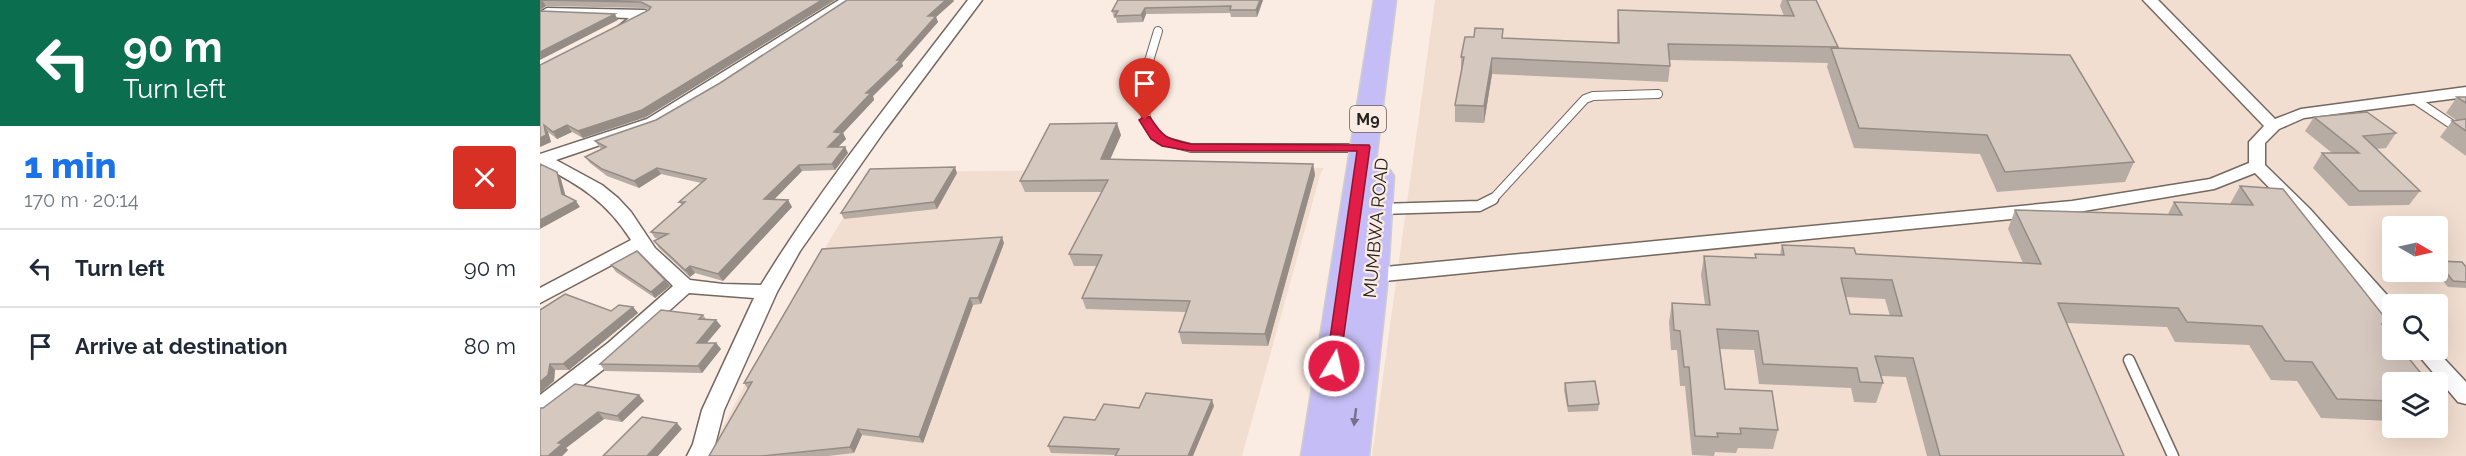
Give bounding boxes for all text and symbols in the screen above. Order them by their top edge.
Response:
text: 90 m [123,23,223,72]
icon: left [24,24,102,102]
pin [1119,58,1170,120]
icon: arrive [1128,67,1161,100]
text: Turn left [123,73,226,104]
road number: M9 [1350,106,1386,132]
text: 1 min [24,144,116,186]
button: close [453,146,516,209]
street label: MUMBWA ROAD [1359,157,1392,299]
text: 170 m · 20:14 [24,188,139,212]
north arrow [2382,216,2448,282]
map controls [2382,216,2448,438]
icon: left [24,252,57,285]
text: Turn left [75,255,165,281]
text: 90 m [464,255,516,281]
button: search [2382,294,2448,360]
icon: arrive [24,330,57,363]
text: Arrive at destination [75,333,288,359]
text: 80 m [464,333,516,359]
position arrow [1302,334,1366,398]
button: layers [2382,372,2448,438]
one-way arrow [1350,408,1360,427]

